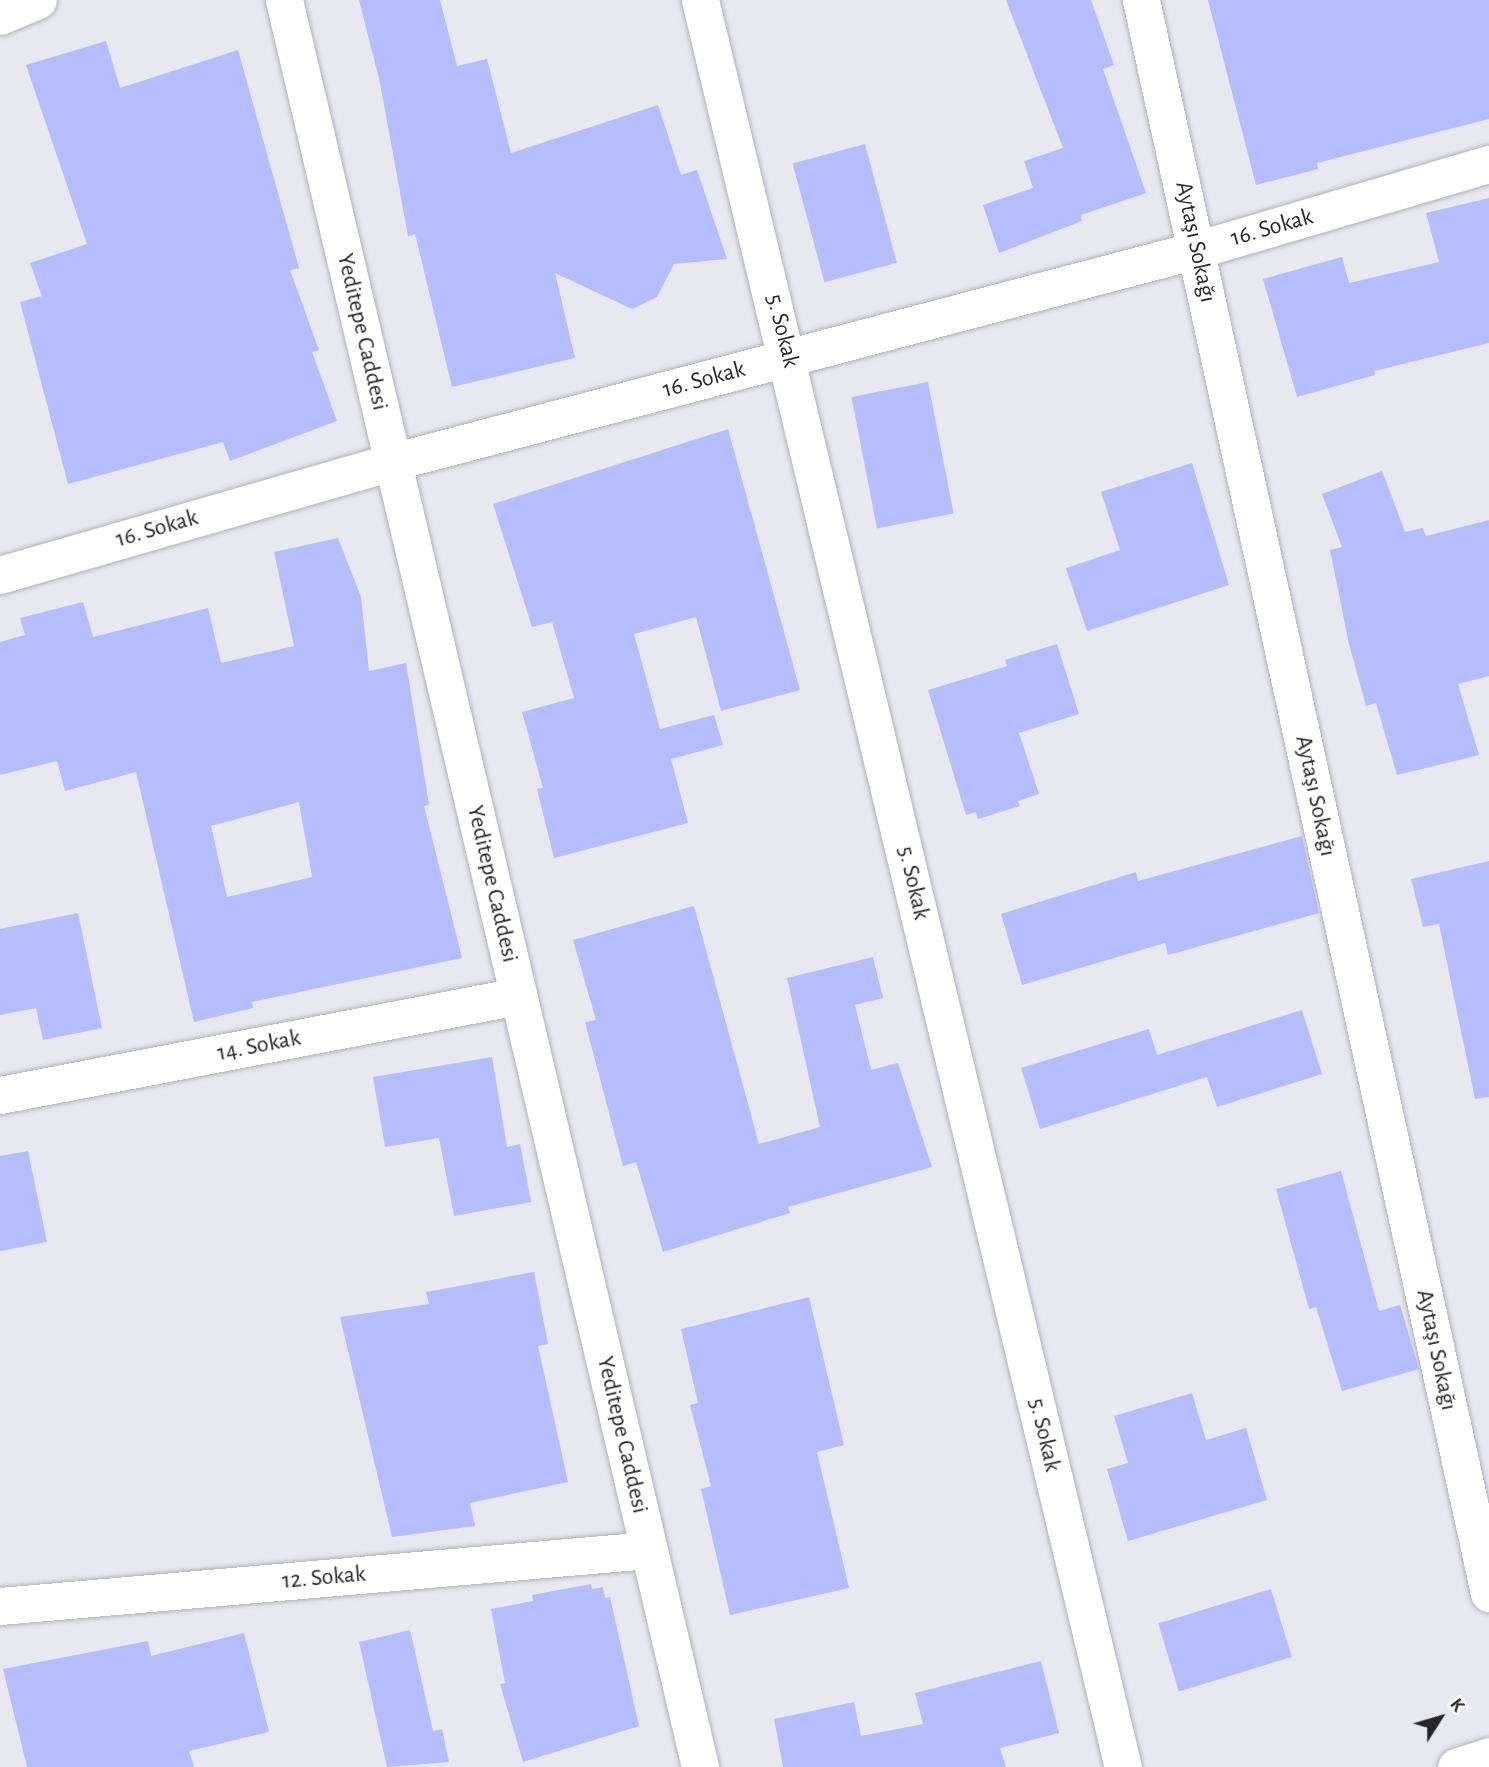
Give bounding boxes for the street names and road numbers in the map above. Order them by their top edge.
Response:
street label: Aytaşı Sokağı [1168,179,1222,305]
street label: 16. Sokak [1228,203,1316,253]
street label: Yeditepe Caddesi [330,251,394,413]
street label: 5. Sokak [759,291,805,371]
street label: 16. Sokak [660,355,748,405]
street label: 16. Sokak [113,504,201,554]
street label: Aytaşı Sokağı [1288,733,1342,859]
street label: Yeditepe Caddesi [460,803,524,965]
street label: 5. Sokak [891,843,935,923]
street label: 14. Sokak [215,1024,303,1068]
street label: Aytaşı Sokağı [1409,1287,1463,1413]
street label: Yeditepe Caddesi [590,1354,654,1516]
street label: 5. Sokak [1022,1395,1066,1475]
street label: 12. Sokak [281,1560,367,1596]

